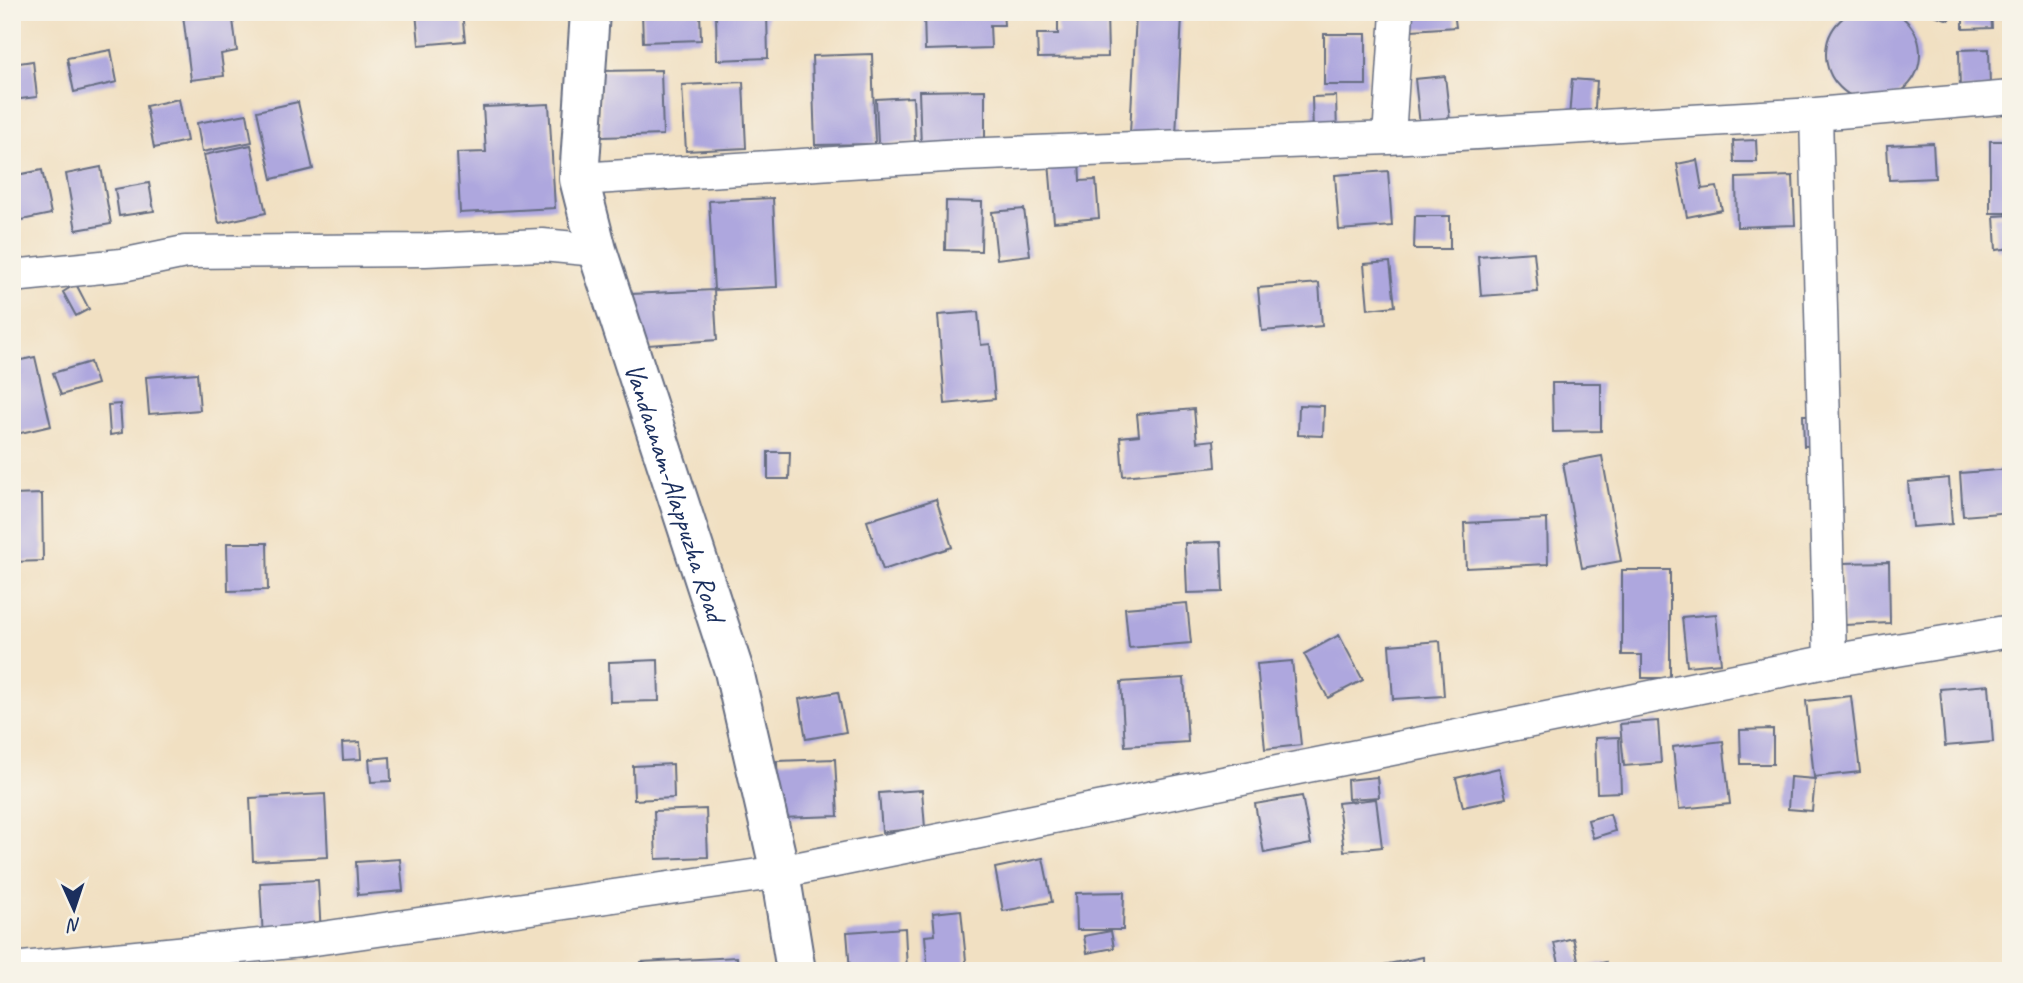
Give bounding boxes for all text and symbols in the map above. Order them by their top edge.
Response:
street label: Vandaanam-Alappuzha Road [617,358,735,629]
north arrow [38,874,108,944]
text: N [65,913,81,937]

